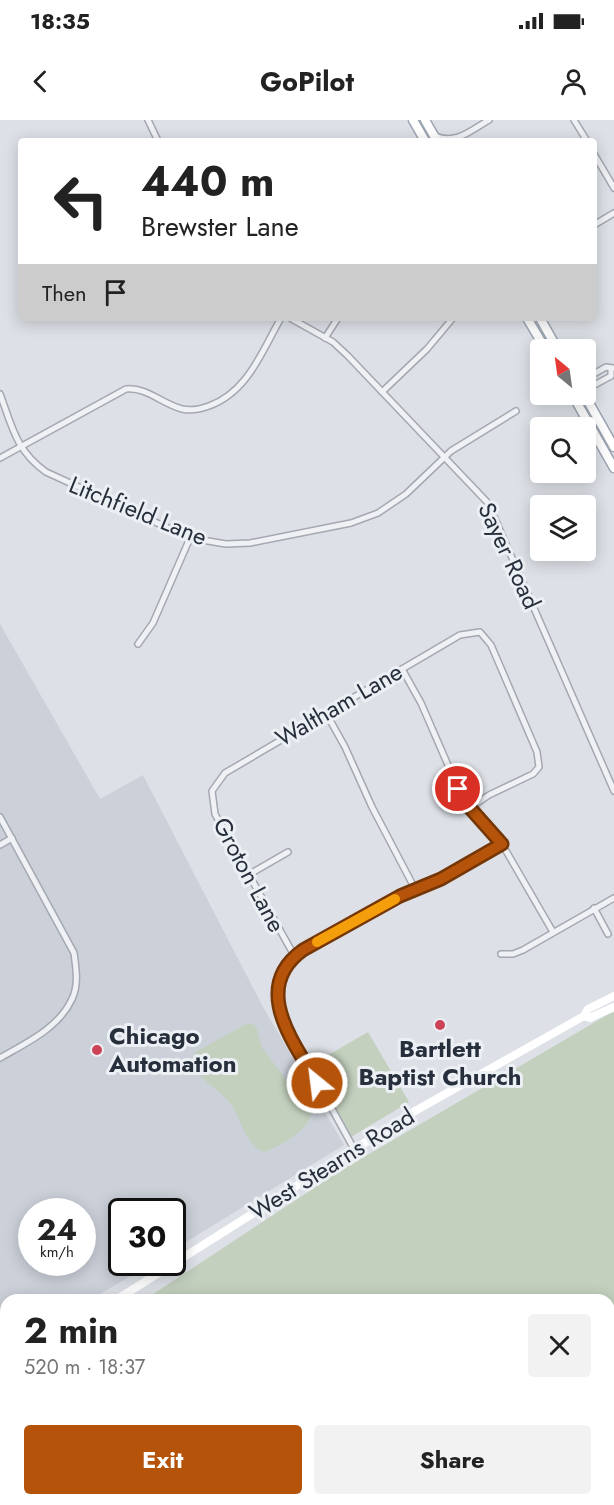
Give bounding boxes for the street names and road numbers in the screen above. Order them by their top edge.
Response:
street label: Litchfield Lane [64,467,212,554]
street label: Sayer Road [469,497,549,615]
street label: Waltham Lane [269,654,409,755]
street label: Groton Lane [205,811,294,938]
street label: West Stearns Road [242,1099,421,1229]

